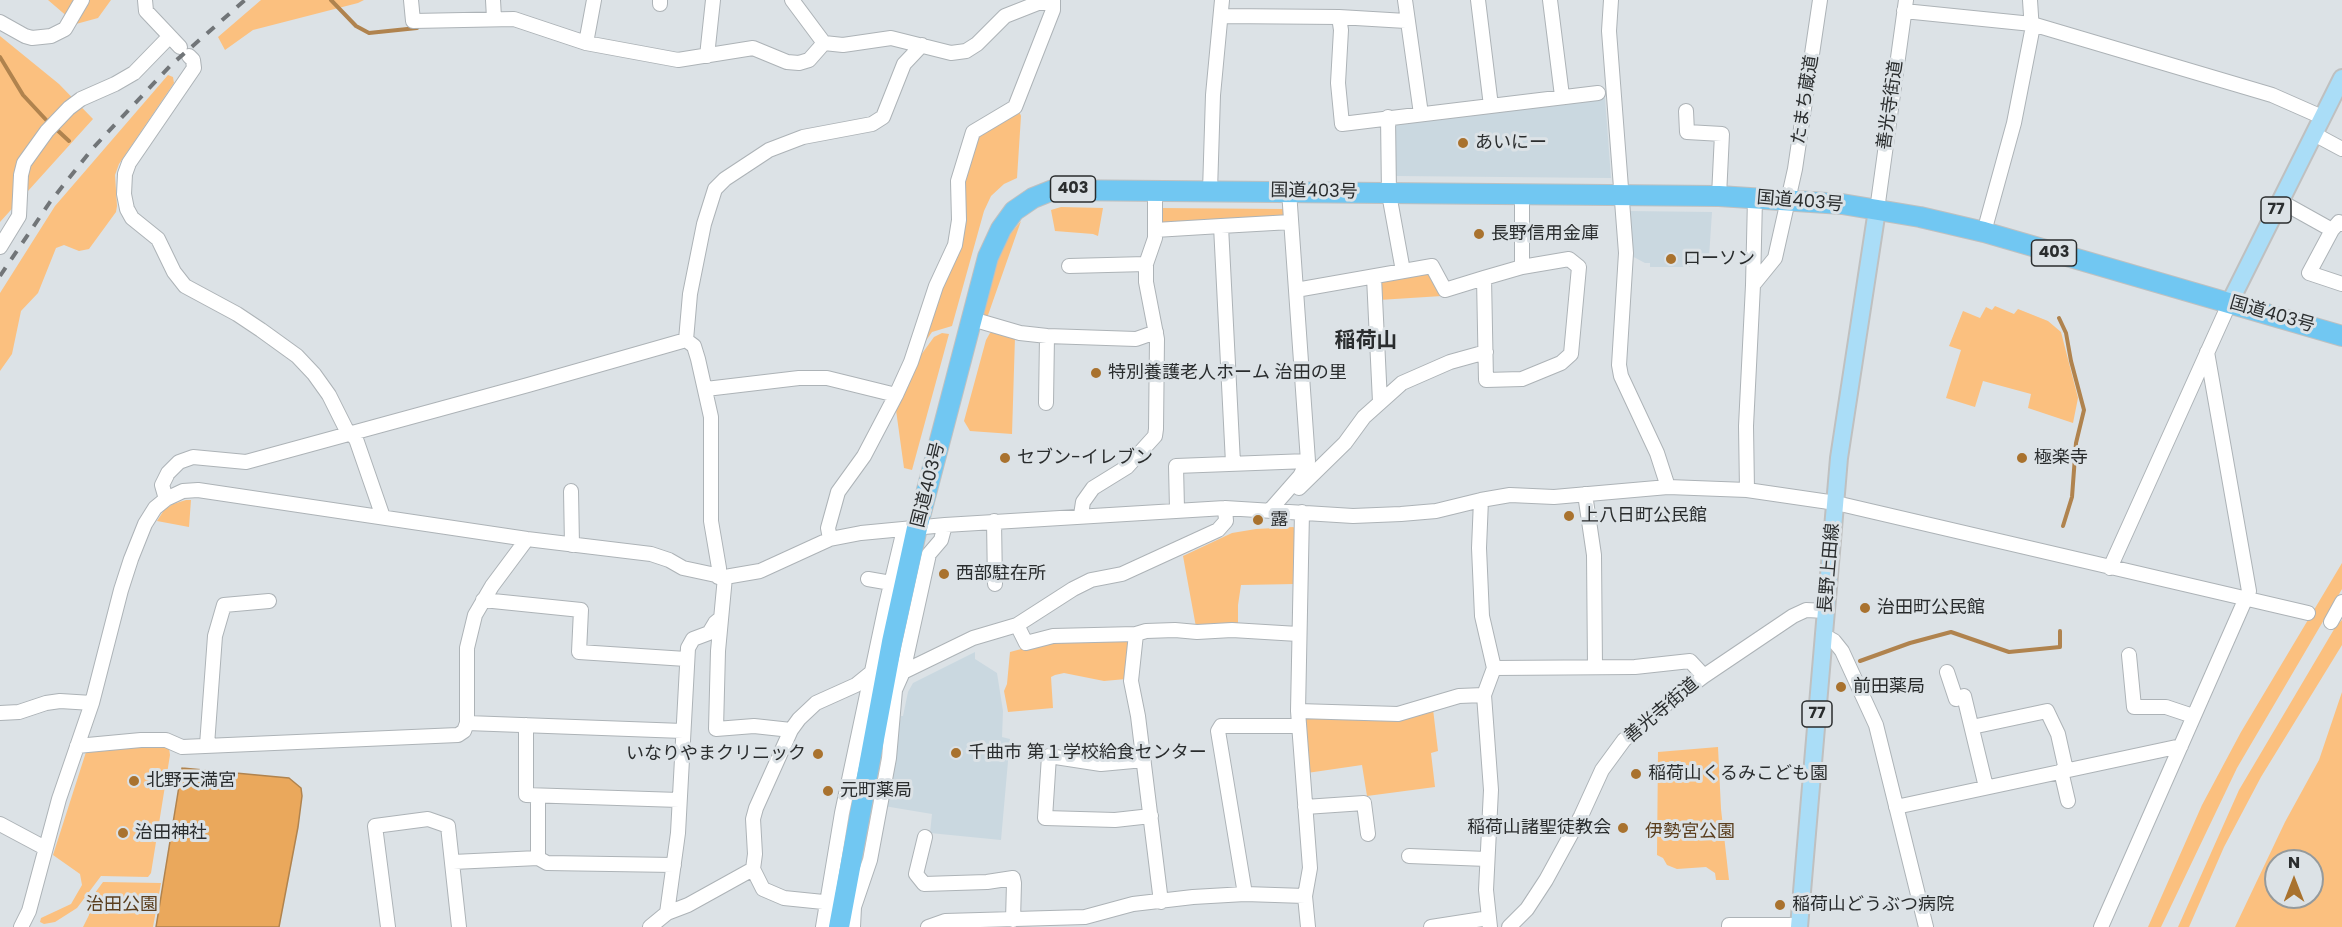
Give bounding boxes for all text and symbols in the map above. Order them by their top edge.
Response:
street label: たまち蔵道 [1788,54,1824,146]
street label: 善光寺街道 [1874,59,1908,151]
place label: あいにー [1475,132,1547,154]
marker: あいにー [1456,136,1470,150]
road number: 403 [1050,176,1096,202]
street label: 国道403号 [1270,180,1358,204]
street label: 国道403号 [1756,187,1844,217]
road number: 77 [2261,197,2291,223]
place label: 長野信用金庫 [1491,223,1599,245]
marker: 長野信用金庫 [1472,227,1486,241]
road number: 403 [2032,240,2076,266]
place label: ローソン [1683,248,1755,270]
marker: ローソン [1664,252,1678,266]
street label: 国道403号 [2227,293,2317,337]
district label: 稲荷山 [1335,329,1397,355]
place label: 特別養護老人ホーム 治田の里 [1108,362,1347,384]
marker: 特別養護老人ホーム 治田の里 [1089,366,1103,380]
street label: 国道403号 [908,440,950,530]
place label: セブン-イレブン [1017,447,1153,469]
place label: 極楽寺 [2034,447,2088,469]
marker: セブン-イレブン [998,451,1012,465]
marker: 極楽寺 [2015,451,2029,465]
place label: 上八日町公民館 [1581,505,1707,527]
place label: 露 [1270,509,1288,531]
marker: 上八日町公民館 [1562,509,1576,523]
marker: 露 [1251,513,1265,527]
street label: 長野上田線 [1815,522,1845,614]
place label: 西部駐在所 [956,563,1046,585]
marker: 西部駐在所 [937,567,951,581]
place label: 治田町公民館 [1877,597,1985,619]
marker: 治田町公民館 [1858,601,1872,615]
street label: 善光寺街道 [1621,674,1703,748]
place label: 前田薬局 [1853,676,1925,698]
marker: 前田薬局 [1834,680,1848,694]
road number: 77 [1802,701,1832,727]
place label: 千曲市 第１学校給食センター [968,742,1207,764]
place label: いなりやまクリニック [626,743,806,765]
marker: 千曲市 第１学校給食センター [949,746,963,760]
marker: いなりやまクリニック [811,747,825,761]
place label: 稲荷山くるみこども園 [1648,763,1828,785]
marker: 稲荷山くるみこども園 [1629,767,1643,781]
place label: 北野天満宮 [146,770,236,792]
marker: 北野天満宮 [127,774,141,788]
place label: 元町薬局 [840,780,912,802]
marker: 元町薬局 [821,784,835,798]
place label: 稲荷山諸聖徒教会 [1467,817,1611,839]
marker: 稲荷山諸聖徒教会 [1616,821,1630,835]
park label: 伊勢宮公園 [1645,821,1735,843]
place label: 治田神社 [135,822,207,844]
marker: 治田神社 [116,826,130,840]
north arrow [2264,849,2324,909]
text: N [2288,851,2300,874]
park label: 治田公園 [86,894,158,916]
place label: 稲荷山どうぶつ病院 [1792,894,1954,916]
marker: 稲荷山どうぶつ病院 [1773,898,1787,912]

